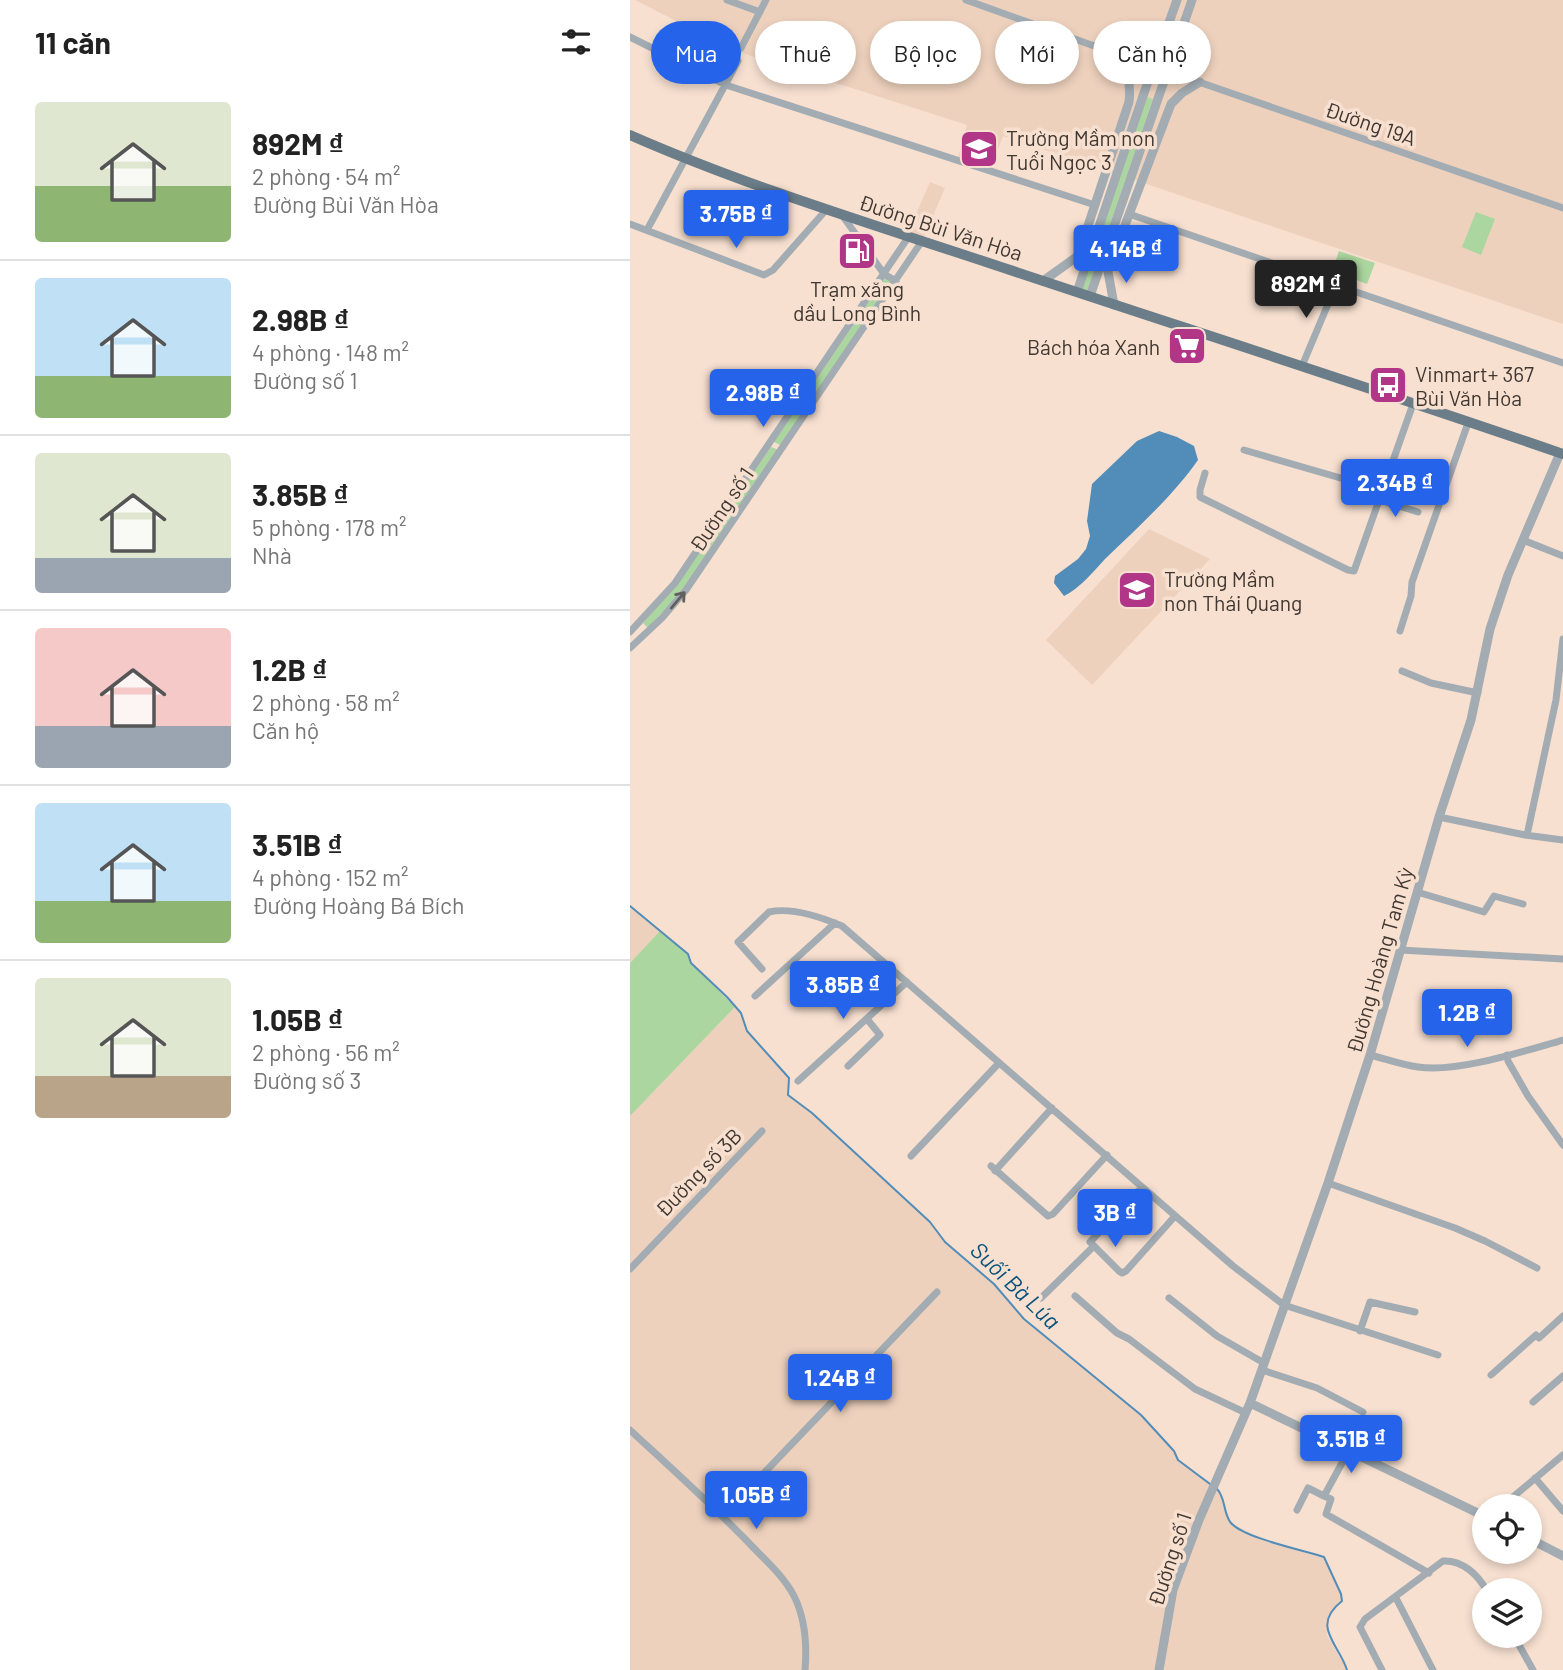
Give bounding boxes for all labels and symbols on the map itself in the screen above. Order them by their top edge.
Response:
street label: Đường 19A [1322,96,1420,150]
place label: Trường Mầm non Tuổi Ngọc 3 [1006,125,1155,174]
school or university icon: Trường Mầm non Tuổi Ngọc 3 [958,128,1000,170]
street label: Đường Bùi Văn Hòa [856,189,1026,265]
pin: 3.75B ₫ [671,190,801,250]
pin: 4.14B ₫ [1061,226,1191,285]
fuel station icon: Trạm xăng dầu Long Bình [836,230,878,272]
pin: 892M ₫ [1249,260,1363,320]
place label: Trạm xăng dầu Long Bình [793,276,921,325]
supermarket icon: Bách hóa Xanh [1166,325,1208,367]
place label: Bách hóa Xanh [1027,334,1160,359]
place label: Vinmart+ 367 Bùi Văn Hòa [1415,361,1534,410]
bus stop icon: Vinmart+ 367 Bùi Văn Hòa [1367,364,1409,406]
pin: 2.98B ₫ [698,370,828,429]
pin: 2.34B ₫ [1330,460,1460,519]
street label: Đường số 1 [684,462,758,556]
place label: Trường Mầm non Thái Quang [1164,566,1302,615]
school or university icon: Trường Mầm non Thái Quang [1116,569,1158,611]
one-way arrow [670,591,686,609]
street label: Đường Hoàng Tam Kỳ [1341,864,1418,1056]
pin: 3.85B ₫ [778,962,908,1021]
pin: 1.2B ₫ [1410,990,1524,1049]
street label: Đường số 3B [650,1123,746,1221]
pin: 3B ₫ [1074,1190,1156,1249]
water label: Suối Bà Lúa [965,1235,1067,1335]
pin: 1.24B ₫ [775,1354,905,1414]
pin: 3.51B ₫ [1286,1416,1416,1475]
pin: 1.05B ₫ [691,1472,821,1531]
street label: Đường số 1 [1142,1509,1196,1609]

